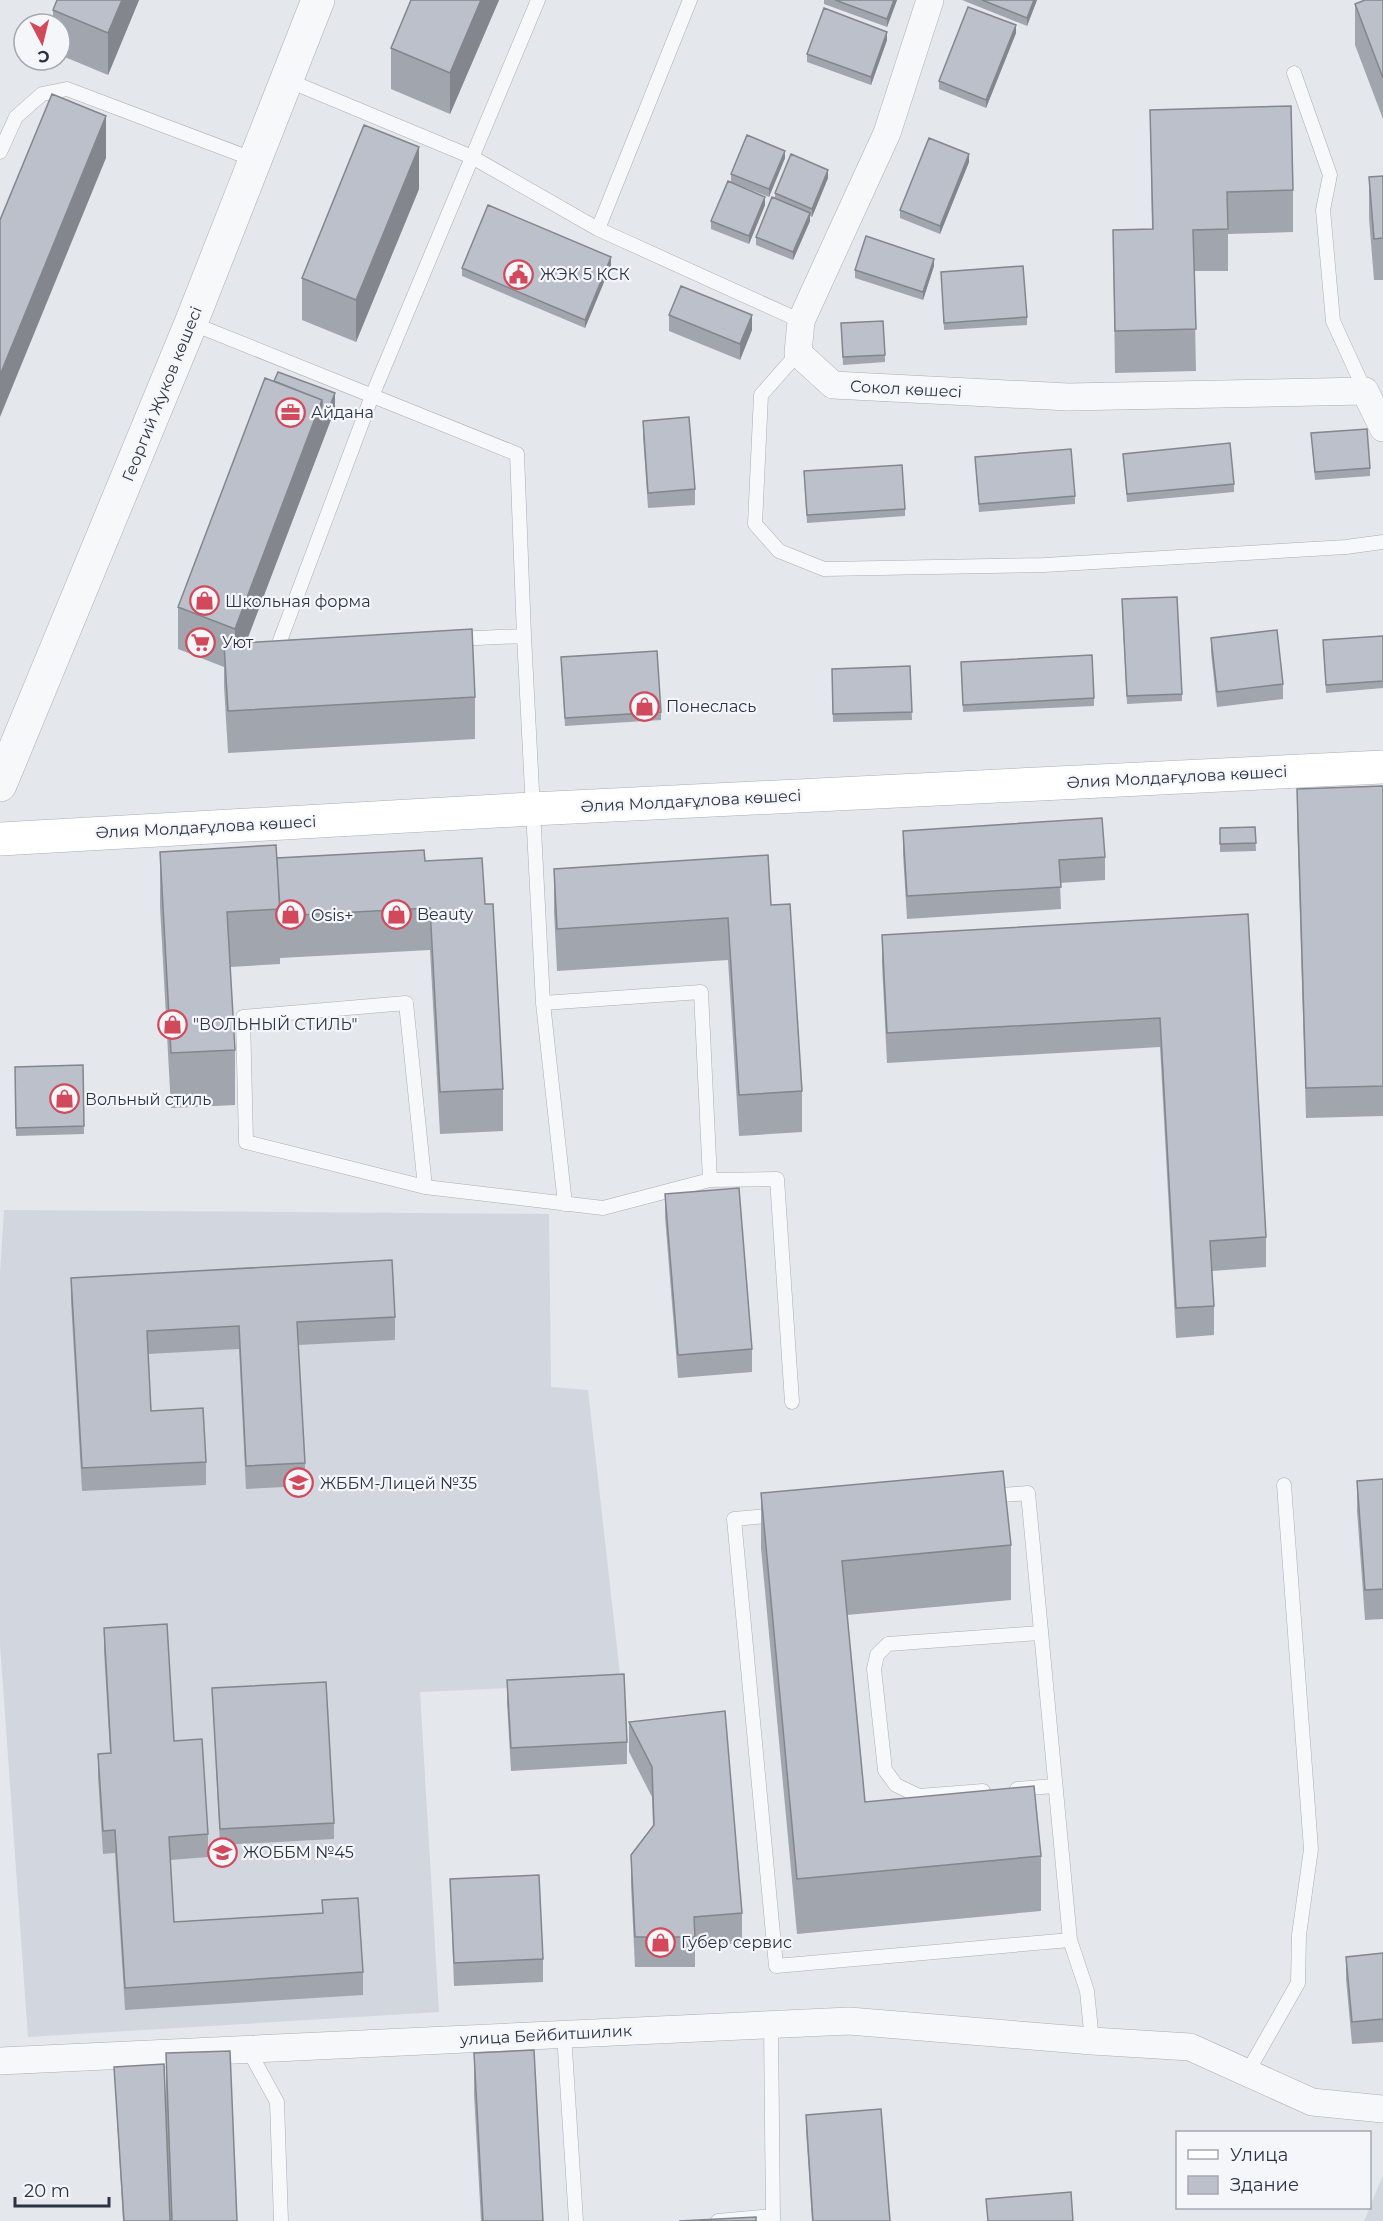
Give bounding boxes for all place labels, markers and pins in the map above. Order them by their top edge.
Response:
public building icon: ЖЭК 5 КСК [503,258,535,290]
place label: ЖЭК 5 КСК [540,265,630,284]
office icon: Айдана [274,396,306,428]
place label: Айдана [311,403,374,422]
shop icon: Школьная форма [188,585,220,617]
place label: Школьная форма [225,592,370,611]
supermarket icon: Уют [185,626,217,658]
place label: Уют [222,633,254,652]
shop icon: Понеслась [629,690,661,722]
place label: Понеслась [666,697,756,716]
shop icon: Beauty [380,898,412,930]
shop icon: Osis+ [274,899,306,931]
place label: Beauty [417,905,474,924]
place label: Osis+ [311,906,354,925]
shop icon: "ВОЛЬНЫЙ СТИЛЬ" [156,1008,188,1040]
place label: "ВОЛЬНЫЙ СТИЛЬ" [193,1015,357,1034]
shop icon: Вольный стиль [48,1083,80,1115]
place label: Вольный стиль [85,1090,211,1109]
school or university icon: ЖББМ-Лицей №35 [283,1467,315,1499]
place label: ЖББМ-Лицей №35 [320,1474,477,1493]
school or university icon: ЖОББМ №45 [206,1836,238,1868]
place label: ЖОББМ №45 [243,1843,354,1862]
shop icon: Губер сервис [644,1926,676,1958]
place label: Губер сервис [681,1933,792,1952]

